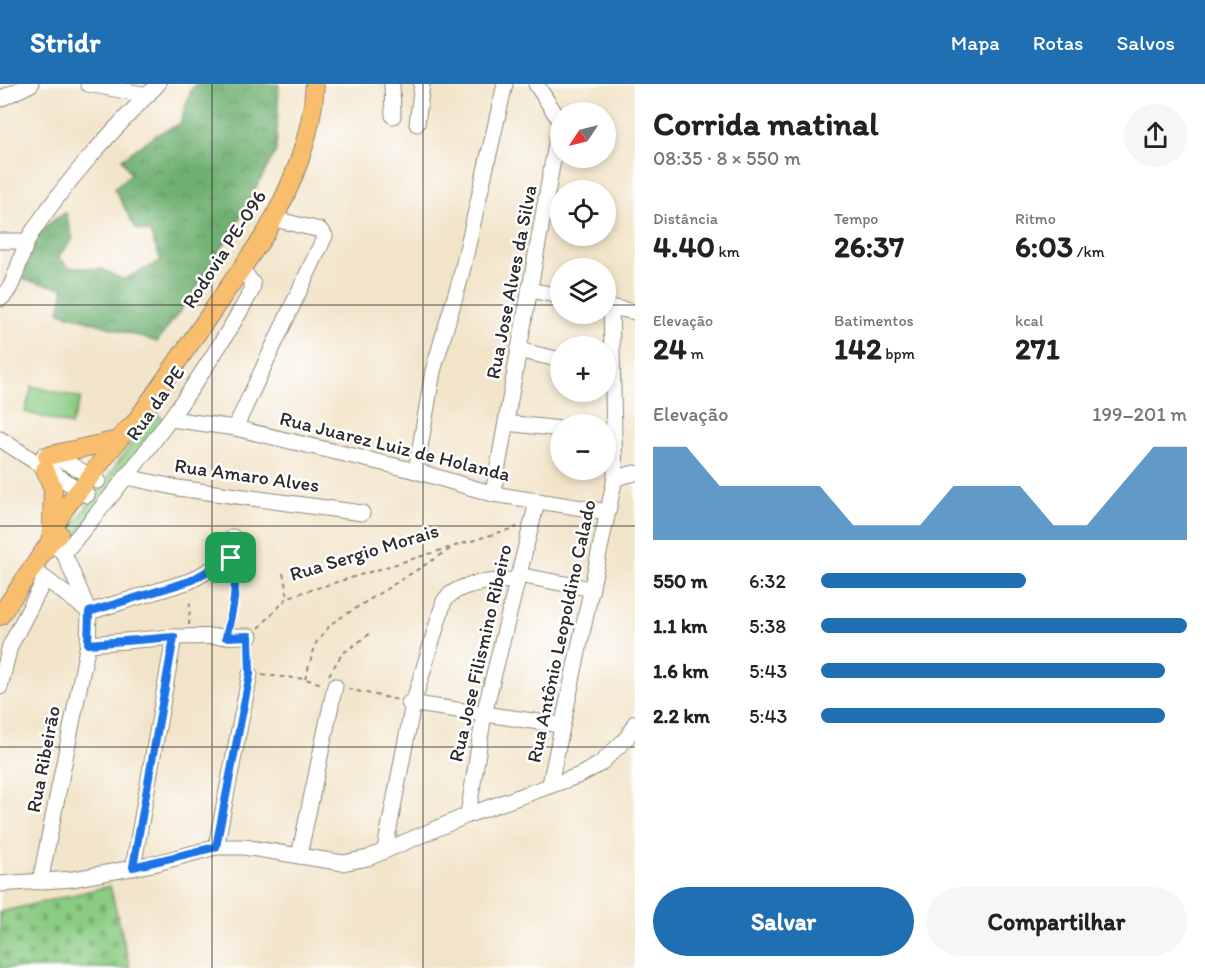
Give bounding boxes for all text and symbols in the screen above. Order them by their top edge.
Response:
text: Stridr [30,25,100,59]
text: Mapa [951,30,1000,55]
text: Rotas [1033,30,1083,55]
text: Salvos [1116,30,1175,55]
north arrow [550,102,616,168]
map controls [550,102,616,480]
text: Corrida matinal [653,104,879,143]
button: share [1124,104,1187,167]
text: 08:35 · 8 × 550 m [653,146,801,170]
button: locate [550,180,616,246]
street label: Rua Jose Alves da Silva [480,183,542,381]
street label: Rodovia PE-096 [177,185,271,313]
text: Distância [653,209,718,228]
text: Tempo [834,209,879,228]
text: Ritmo [1015,209,1056,228]
text: 4.40 [653,228,715,265]
text: 26:37 [834,228,904,265]
text: 6:03 [1015,228,1073,265]
text: km [715,242,740,261]
text: /km [1073,242,1105,261]
button: layers [550,258,616,324]
text: Elevação [653,311,713,330]
text: Batimentos [834,311,914,330]
text: kcal [1015,311,1043,330]
text: 24 [653,330,687,367]
text: 142 [834,330,882,367]
text: 271 [1015,330,1060,367]
button: + [550,336,616,402]
text: m [687,344,704,363]
text: bpm [882,344,915,363]
street label: Rua da PE [121,361,189,445]
text: Elevação [653,402,728,426]
text: 199–201 m [1092,402,1187,426]
street label: Rua Juarez Luiz de Holanda [277,406,513,486]
button: − [550,414,616,480]
street label: Rua Amaro Alves [173,453,321,497]
street label: Rua Antônio Leopoldino Calado [521,497,601,765]
street label: Rua Sergio Morais [287,518,441,586]
pin [205,532,256,583]
icon: arrive [214,541,247,574]
street label: Rua Jose Filismino Ribeiro [443,542,517,764]
text: 550 m [653,569,708,593]
text: 6:32 [749,569,786,593]
text: 1.1 km [653,614,707,638]
text: 5:38 [749,614,786,638]
text: 1.6 km [653,659,709,683]
text: 5:43 [749,659,787,683]
street label: Rua Ribeirão [21,704,65,814]
text: 2.2 km [653,704,710,728]
text: 5:43 [749,704,787,728]
button: Salvar [653,887,914,956]
button: Compartilhar [926,887,1187,956]

